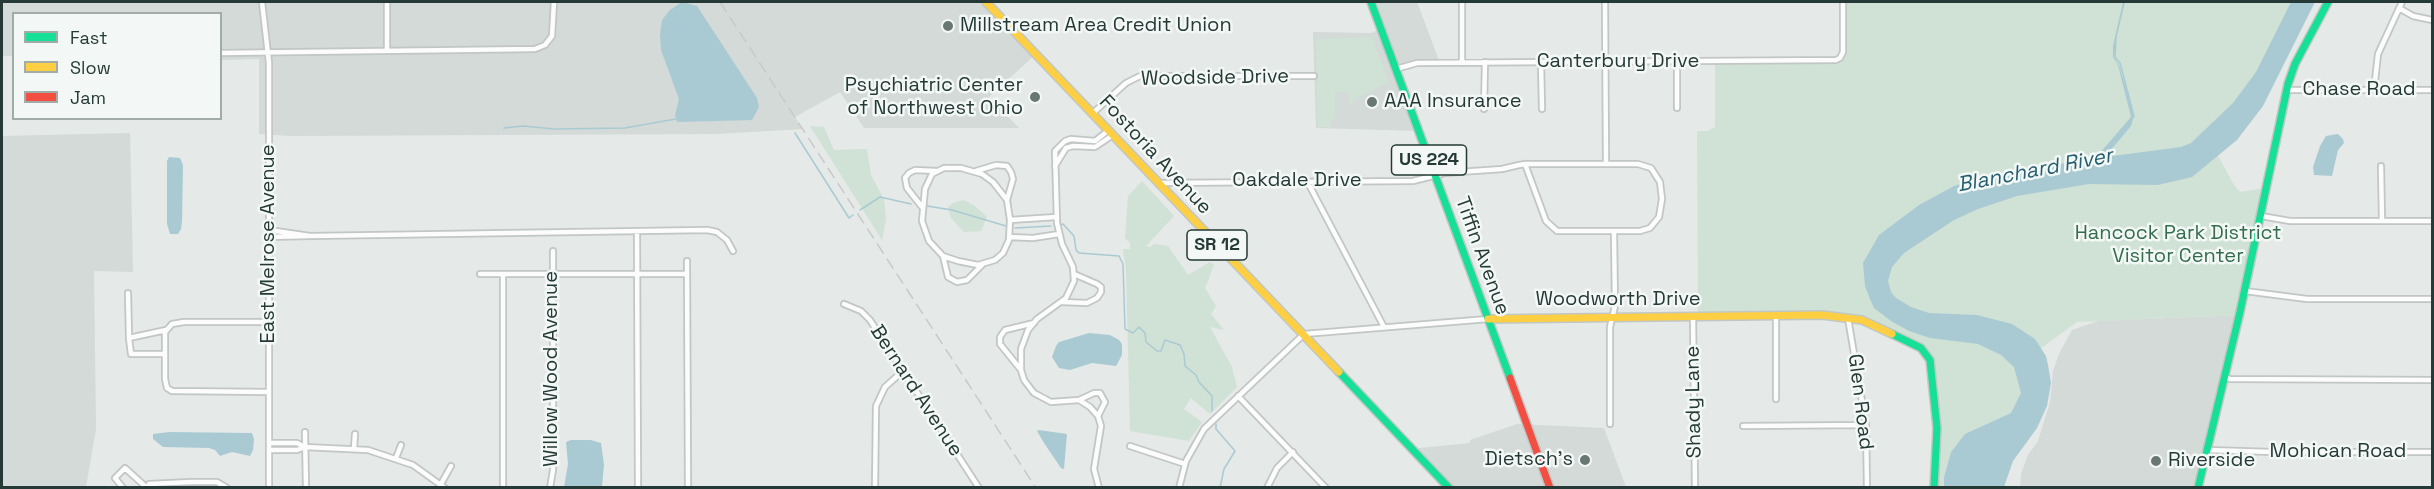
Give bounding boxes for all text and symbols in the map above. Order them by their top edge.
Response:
legend [12,12,222,120]
place label: Millstream Area Credit Union [960,14,1232,38]
marker: Millstream Area Credit Union [941,19,955,33]
text: Fast [70,26,107,49]
street label: Canterbury Drive [1537,50,1699,74]
text: Slow [70,56,111,79]
street label: Woodside Drive [1141,65,1289,91]
place label: Psychiatric Center of Northwest Ohio [845,74,1023,121]
street label: Chase Road [2302,78,2416,102]
text: Jam [70,86,106,109]
marker: Psychiatric Center of Northwest Ohio [1028,90,1042,104]
street label: Fostoria Avenue [1094,90,1216,220]
place label: AAA Insurance [1384,90,1522,114]
marker: AAA Insurance [1365,95,1379,109]
street label: East Melrose Avenue [257,144,281,344]
water label: Blanchard River [1955,144,2115,198]
road number: US 224 [1392,145,1466,175]
street label: Oakdale Drive [1232,169,1362,193]
street label: Tiffin Avenue [1449,194,1515,318]
park label: Hancock Park District Visitor Center [2075,222,2281,269]
road number: SR 12 [1187,230,1247,260]
street label: Willow Wood Avenue [540,271,564,467]
street label: Woodworth Drive [1535,288,1701,312]
street label: Bernard Avenue [864,321,968,461]
street label: Shady Lane [1681,346,1707,458]
street label: Glen Road [1842,353,1878,451]
street label: Mohican Road [2270,440,2406,464]
place label: Dietsch's [1485,448,1573,472]
place label: Riverside [2168,449,2255,473]
marker: Dietsch's [1578,453,1592,467]
marker: Riverside [2149,454,2163,468]

